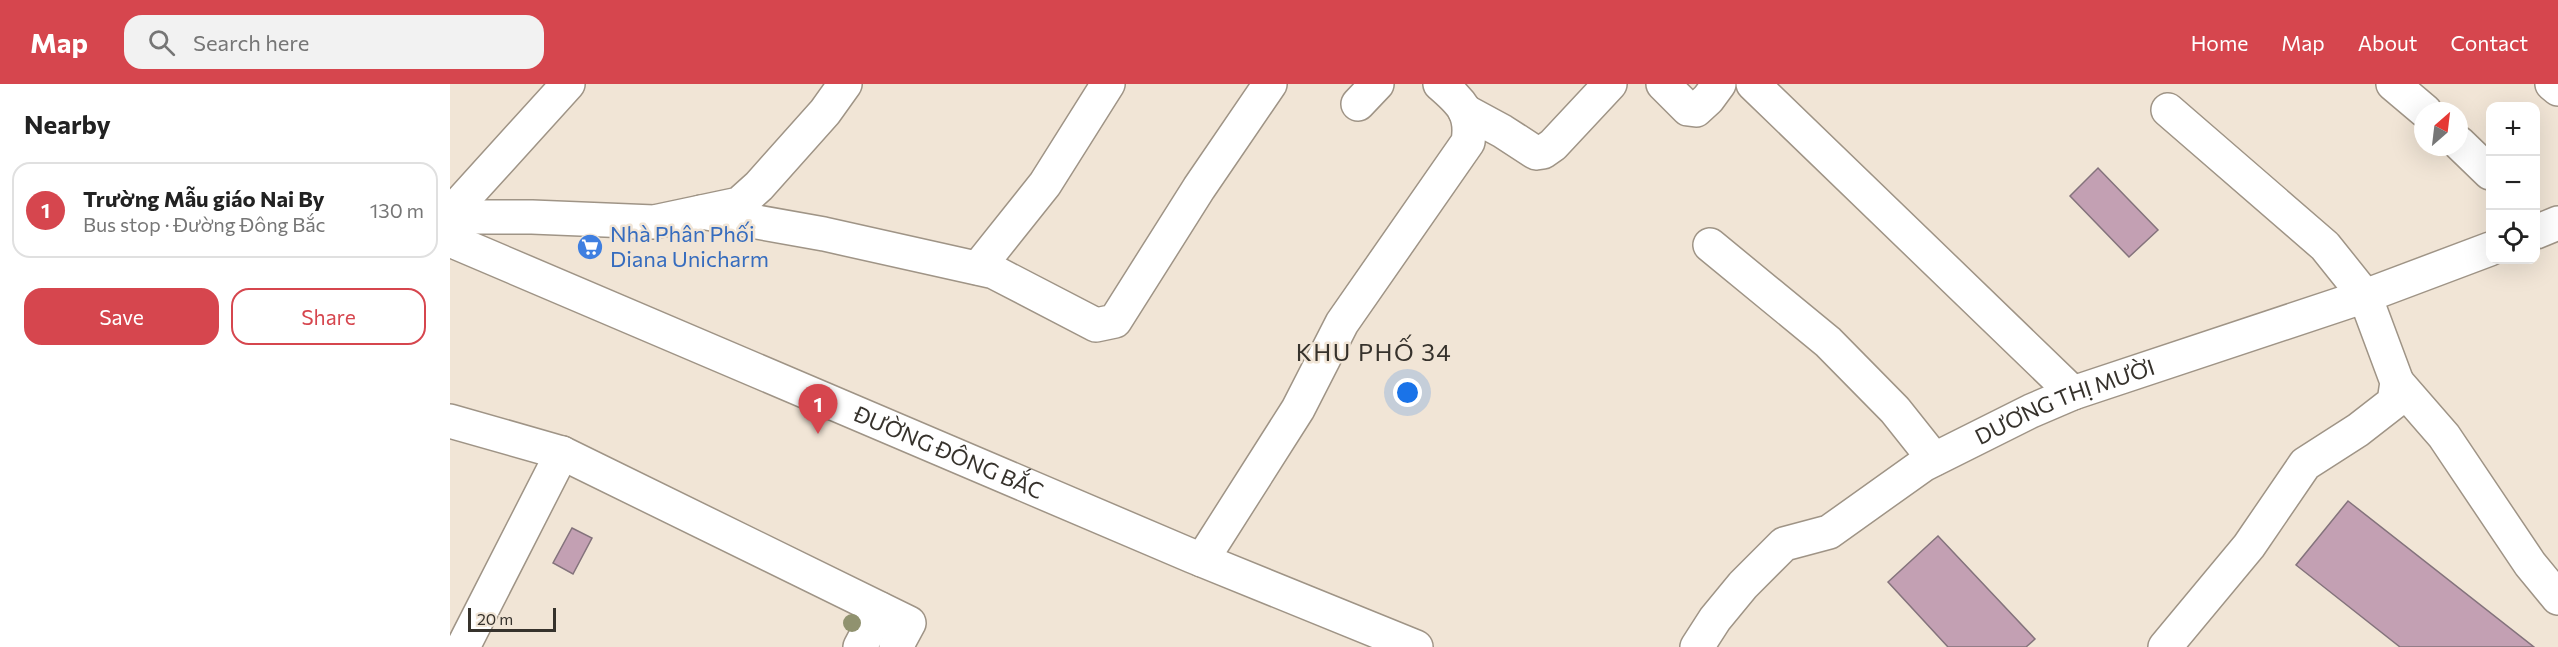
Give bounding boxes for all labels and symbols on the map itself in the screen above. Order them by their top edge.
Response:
north arrow [2414,102,2468,156]
place label: Nhà Phân Phối Diana Unicharm [610,220,769,272]
supermarket icon: Nhà Phân Phối Diana Unicharm [575,232,605,262]
district label: KHU PHỐ 34 [1296,334,1452,366]
street label: DƯƠNG THỊ MƯỜI [1970,353,2158,450]
your location [1393,378,1422,407]
pin: 1 [798,384,838,434]
street label: ĐƯỜNG ĐÔNG BẮC [849,399,1048,504]
scale bar [468,605,556,632]

